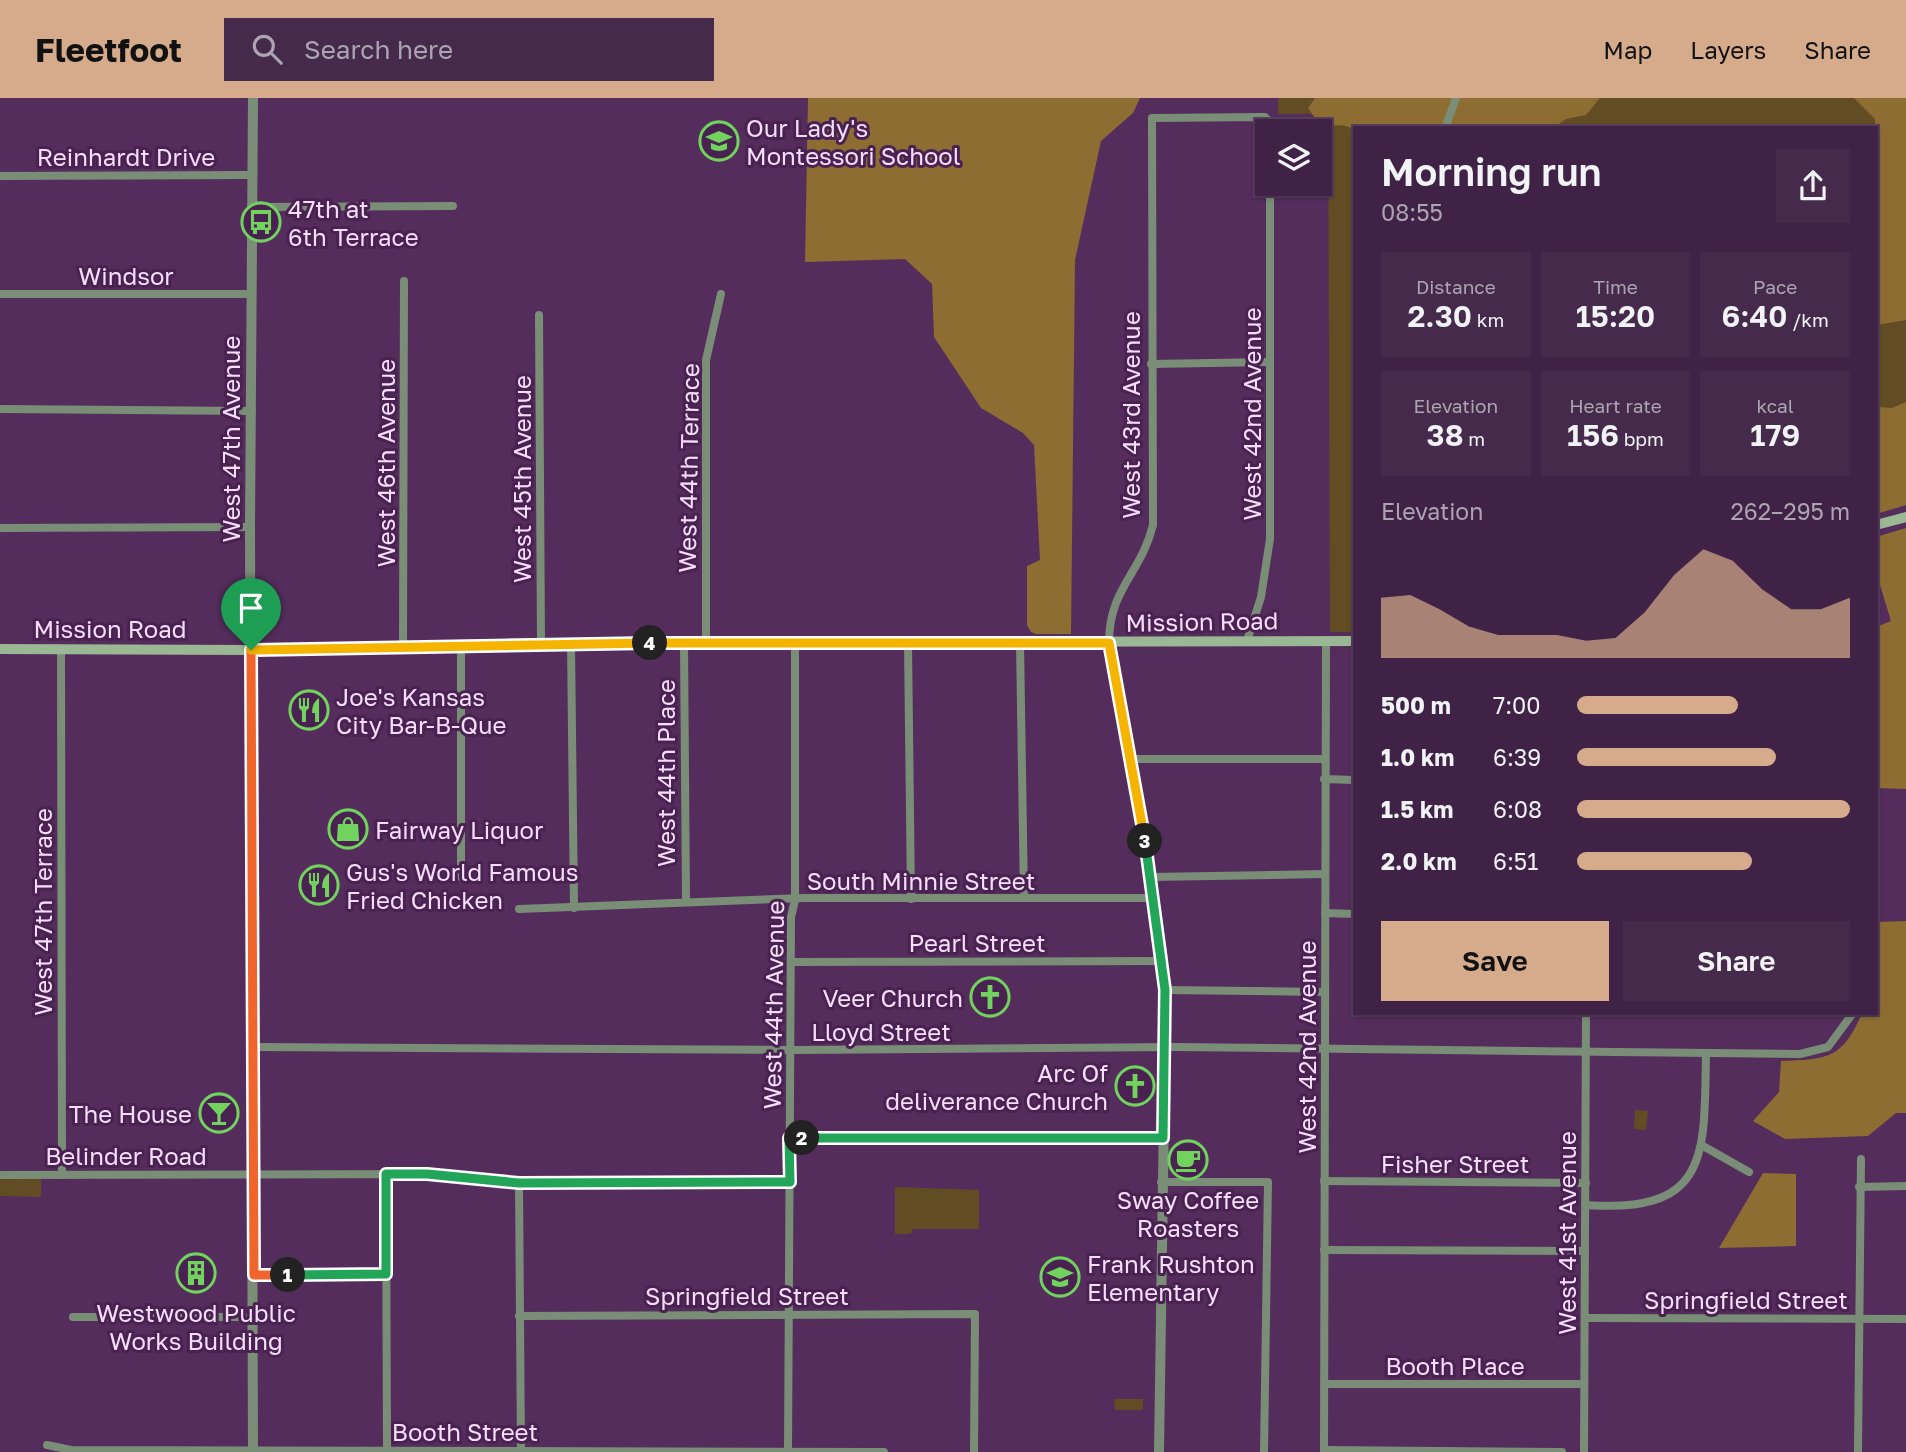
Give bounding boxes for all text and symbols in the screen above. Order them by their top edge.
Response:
search box [224,18,714,81]
text: Fleetfoot [35,30,182,69]
icon: search [248,30,286,68]
text: Search here [304,34,453,65]
text: Map [1603,35,1652,64]
text: Layers [1690,35,1766,64]
text: Share [1804,35,1871,64]
place label: Our Lady's Montessori School [746,113,960,170]
map controls [1255,119,1332,196]
button: layers [1255,119,1332,196]
school or university icon: Our Lady's Montessori School [698,120,740,162]
street label: Reinhardt Drive [37,142,215,171]
text: Morning run [1381,149,1602,194]
button: share [1776,149,1850,223]
place label: 47th at 6th Terrace [288,194,419,251]
text: 08:55 [1381,198,1443,226]
bus stop icon: 47th at 6th Terrace [240,201,282,243]
street label: Windsor [78,261,174,290]
text: Distance [1416,275,1496,298]
text: Time [1593,275,1638,298]
text: Pace [1753,275,1797,298]
text: 2.30 [1407,298,1472,334]
text: 15:20 [1576,298,1655,334]
text: 6:40 [1721,298,1787,334]
street label: West 42nd Avenue [1237,307,1266,521]
text: km [1472,308,1504,331]
text: /km [1787,308,1829,331]
street label: West 43rd Avenue [1116,311,1145,519]
street label: West 47th Avenue [216,336,245,542]
street label: West 46th Avenue [371,359,400,567]
street label: West 44th Terrace [672,363,704,573]
street label: West 45th Avenue [507,375,536,583]
text: Elevation [1414,394,1498,417]
text: Heart rate [1569,394,1662,417]
text: kcal [1756,394,1794,417]
text: 38 [1427,417,1464,453]
text: 156 [1567,417,1619,453]
text: 179 [1750,417,1800,453]
text: m [1464,427,1485,450]
text: bpm [1619,427,1664,450]
text: Elevation [1381,497,1483,525]
text: 262–295 m [1731,497,1850,525]
pin [221,578,281,650]
icon: arrive [232,589,270,627]
street label: Mission Road [1125,605,1279,637]
street label: Mission Road [34,614,186,643]
pin: 4 [632,626,668,660]
text: 4 [644,631,655,654]
street label: West 44th Place [651,679,680,867]
place label: Joe's Kansas City Bar-B-Que [336,682,506,739]
restaurant icon: Joe's Kansas City Bar-B-Que [288,689,330,731]
text: 500 m [1381,691,1451,719]
text: 7:00 [1493,691,1541,719]
text: 1.0 km [1381,743,1454,771]
text: 6:39 [1493,743,1541,771]
text: 1.5 km [1381,795,1453,823]
text: 6:08 [1493,795,1542,823]
street label: West 47th Terrace [28,808,57,1016]
shop icon: Fairway Liquor [327,808,369,850]
place label: Fairway Liquor [375,815,543,844]
pin: 3 [1128,824,1162,858]
text: 3 [1139,829,1150,852]
text: 2.0 km [1381,847,1457,875]
text: 6:51 [1493,847,1538,875]
place label: Gus's World Famous Fried Chicken [346,857,578,914]
restaurant icon: Gus's World Famous Fried Chicken [298,864,340,906]
street label: South Minnie Street [807,866,1035,895]
street label: West 44th Avenue [757,900,789,1110]
button: Save [1381,921,1609,1001]
button: Share [1623,921,1850,1001]
street label: Pearl Street [908,928,1046,957]
street label: West 42nd Avenue [1292,940,1321,1154]
church icon: Veer Church [969,976,1011,1018]
place label: Veer Church [823,983,963,1012]
street label: Lloyd Street [811,1017,951,1046]
place label: Arc Of deliverance Church [885,1058,1108,1115]
church icon: Arc Of deliverance Church [1114,1065,1156,1107]
bar icon: The House [198,1092,240,1134]
place label: The House [69,1099,192,1128]
pin: 2 [784,1121,820,1156]
text: 2 [796,1126,807,1149]
street label: West 41st Avenue [1552,1131,1581,1335]
cafe icon: Sway Coffee Roasters [1167,1139,1209,1181]
street label: Belinder Road [45,1141,207,1170]
street label: Fisher Street [1381,1149,1529,1178]
place label: Sway Coffee Roasters [1117,1185,1259,1242]
place label: Frank Rushton Elementary [1087,1249,1255,1306]
building icon: Westwood Public Works Building [175,1252,217,1294]
school or university icon: Frank Rushton Elementary [1039,1256,1081,1298]
pin: 1 [270,1258,306,1292]
text: 1 [283,1263,292,1286]
street label: Springfield Street [645,1281,849,1310]
street label: Springfield Street [1644,1285,1848,1314]
place label: Westwood Public Works Building [96,1298,296,1355]
street label: Booth Place [1385,1351,1525,1380]
street label: Booth Street [392,1417,538,1446]

